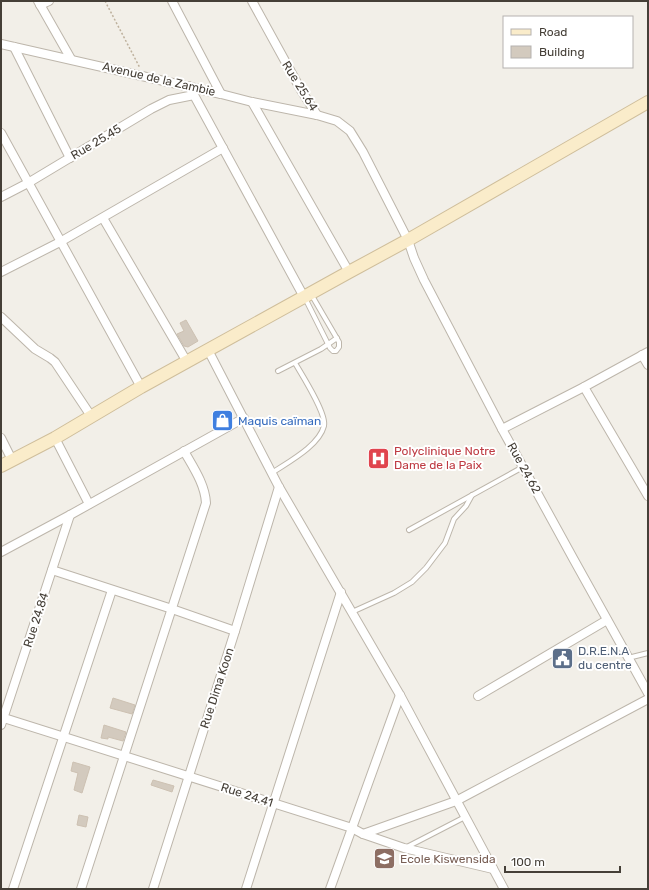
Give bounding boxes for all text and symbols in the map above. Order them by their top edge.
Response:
legend [503,16,633,68]
text: Road [539,25,567,39]
text: Building [539,45,585,59]
street label: Rue 25.64 [279,58,321,114]
street label: Avenue de la Zambie [101,59,217,99]
street label: Rue 25.45 [68,122,124,162]
shop icon: Maquis caïman [209,408,235,434]
place label: Maquis caïman [238,414,321,428]
street label: Rue 24.62 [504,440,544,496]
place label: Polyclinique Notre Dame de la Paix [394,444,496,472]
hospital icon: Polyclinique Notre Dame de la Paix [365,445,391,471]
street label: Rue 24.84 [21,590,52,649]
place label: D.R.E.N.A du centre [578,644,632,672]
public building icon: D.R.E.N.A du centre [549,645,575,671]
street label: Rue Dima Koon [197,646,237,730]
street label: Rue 24.41 [219,780,275,810]
school or university icon: Ecole Kiswensida [372,846,398,872]
scale bar [505,848,620,874]
place label: Ecole Kiswensida [400,852,496,866]
text: 100 m [511,855,545,869]

